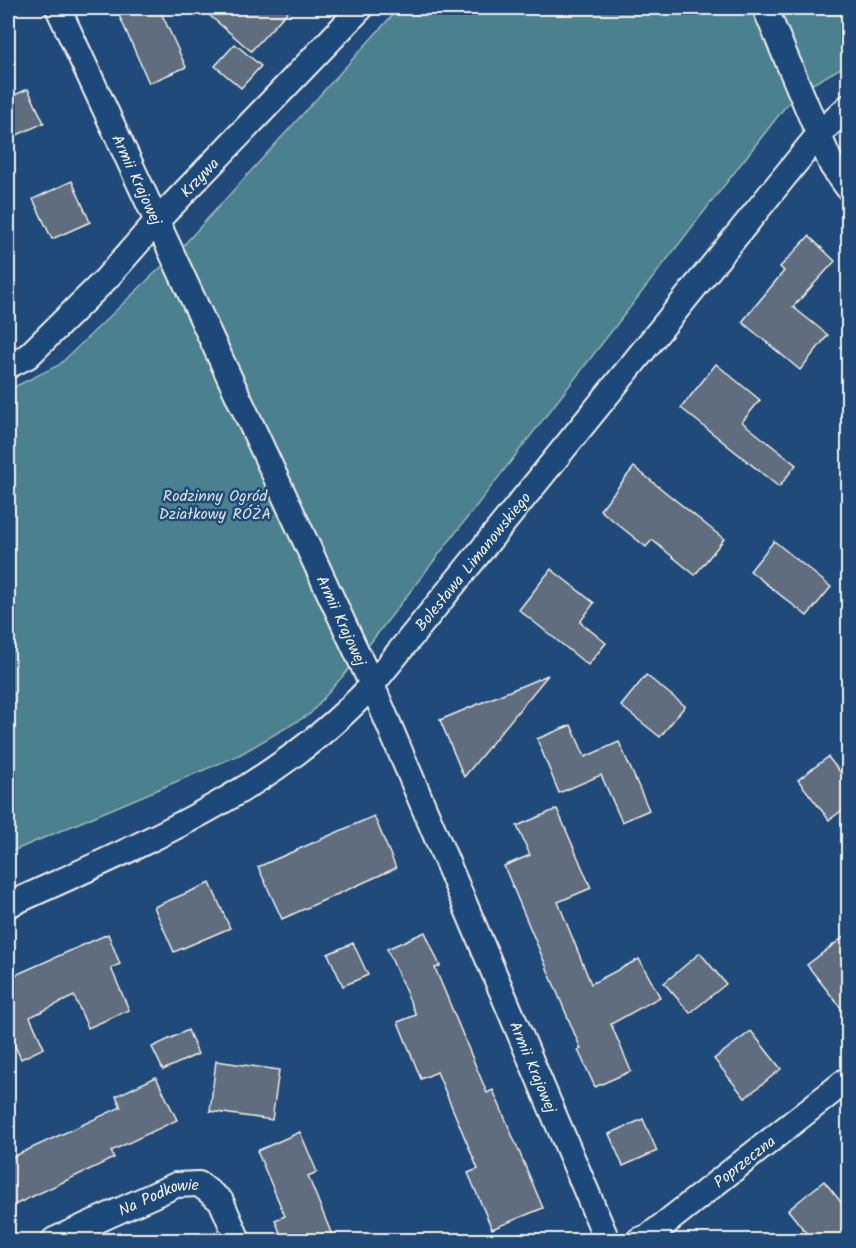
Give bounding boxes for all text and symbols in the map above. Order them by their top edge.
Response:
street label: Armii Krajowej [104,131,168,230]
street label: Krzywa [175,152,226,204]
park label: Rodzinny Ogród Działkowy RÓŻA [159,484,272,527]
street label: Bolesława Limanowskiego [409,487,538,637]
street label: Armii Krajowej [309,571,373,671]
street label: Armii Krajowej [502,1018,563,1118]
street label: Poprzeczna [709,1130,782,1195]
street label: Na Podkowie [115,1173,199,1223]

